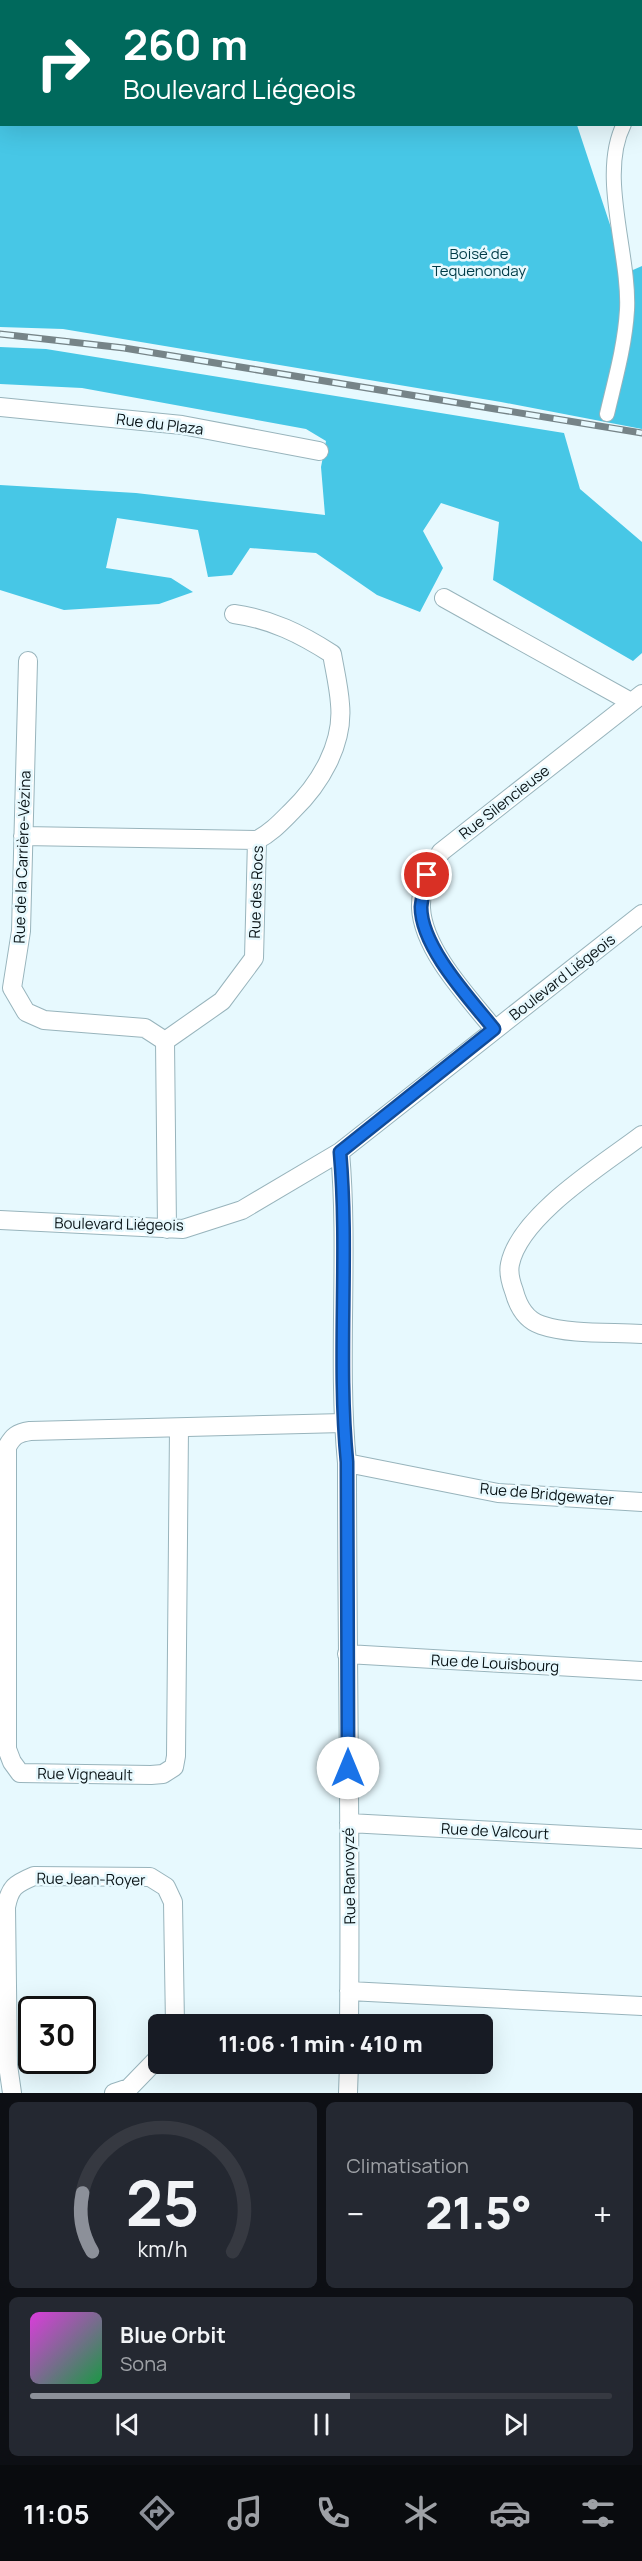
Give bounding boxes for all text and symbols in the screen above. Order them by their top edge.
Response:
text: 260 m [123,15,248,73]
icon: right [24,24,102,102]
text: Boulevard Liégeois [123,70,356,107]
park label: Boisé de Tequenonday [432,243,526,281]
street label: Rue du Plaza [115,408,205,440]
street label: Rue Silencieuse [454,760,554,844]
street label: Rue de la Carrière-Vézina [8,770,36,944]
street label: Rue des Rocs [244,845,268,939]
pin [401,849,452,900]
icon: arrive [410,858,443,891]
street label: Boulevard Liégeois [505,929,620,1025]
street label: Boulevard Liégeois [54,1212,184,1236]
street label: Rue de Bridgewater [479,1478,615,1510]
street label: Rue de Louisbourg [430,1649,560,1677]
position arrow [316,1736,380,1800]
street label: Rue Vigneault [37,1763,133,1785]
street label: Rue de Valcourt [440,1818,550,1844]
street label: Rue Ranvoyzé [338,1827,360,1925]
street label: Rue Jean-Royer [36,1868,146,1890]
speed limit sign: 30 [18,1996,96,2074]
text: 11:06 · 1 min · 410 m [218,2029,423,2059]
text: Climatisation [347,2152,469,2179]
text: 25 [126,2159,200,2245]
text: 21.5° [425,2181,532,2243]
text: − [347,2191,364,2236]
text: + [593,2191,612,2236]
text: km/h [138,2234,188,2263]
text: Blue Orbit [120,2320,226,2350]
text: Sona [120,2350,167,2377]
icon: previous [111,2408,144,2441]
icon: pause [305,2408,338,2441]
icon: next [499,2408,532,2441]
icon: directions [136,2492,178,2534]
icon: music [224,2492,266,2534]
icon: phone [312,2492,354,2534]
icon: climate [400,2492,442,2534]
icon: car [489,2492,531,2534]
icon: filters [577,2492,619,2534]
text: 11:05 [23,2495,90,2532]

